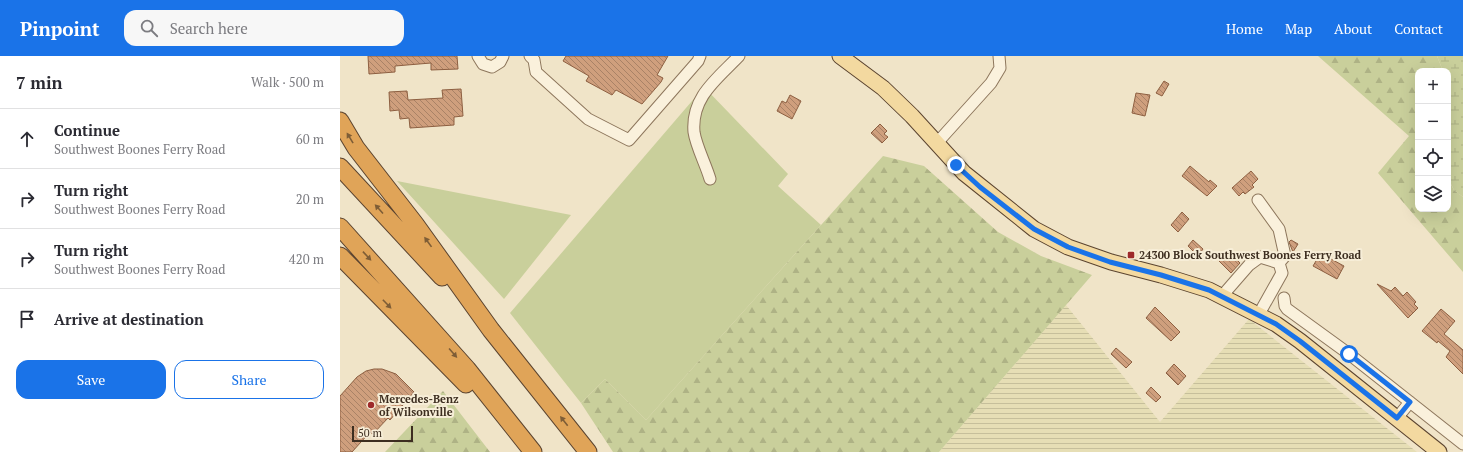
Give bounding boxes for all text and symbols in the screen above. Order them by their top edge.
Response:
search box [124,10,404,46]
text: Pinpoint [20,16,100,41]
icon: search [138,17,160,39]
text: Search here [170,18,248,38]
text: Home [1226,19,1263,38]
text: Map [1285,19,1312,38]
text: About [1334,19,1372,38]
text: Contact [1394,19,1443,38]
map controls [1415,68,1451,212]
button: + [1415,68,1451,104]
text: 7 min [16,71,63,94]
text: Walk · 500 m [251,73,324,91]
button: − [1415,104,1451,140]
text: Continue [54,120,120,140]
icon: ahead [16,128,38,150]
text: 60 m [296,130,324,148]
one-way arrow [347,132,354,144]
text: Southwest Boones Ferry Road [54,140,226,158]
button: locate [1415,140,1451,176]
route end [947,156,965,174]
button: layers [1415,176,1451,212]
text: Turn right [54,180,129,200]
icon: right [16,188,38,210]
text: 20 m [296,190,324,208]
text: Southwest Boones Ferry Road [54,200,226,218]
one-way arrow [375,205,384,214]
one-way arrow [424,236,432,247]
text: Turn right [54,240,129,260]
icon: right [16,248,38,270]
place label: 24300 Block Southwest Boones Ferry Road [1139,248,1362,262]
text: 420 m [289,250,324,268]
marker: 24300 Block Southwest Boones Ferry Road [1126,250,1136,260]
one-way arrow [362,251,371,261]
text: Southwest Boones Ferry Road [54,260,226,278]
one-way arrow [382,299,392,309]
icon: arrive [16,308,38,330]
text: Arrive at destination [54,309,204,329]
route start [1340,345,1358,363]
one-way arrow [448,348,458,358]
button: Save [16,360,166,399]
button: Share [174,360,324,399]
place label: Mercedes-Benz of Wilsonville [379,392,459,419]
marker: Mercedes-Benz of Wilsonville [366,400,376,410]
one-way arrow [559,416,568,427]
scale bar [352,424,413,443]
text: 50 m [358,426,382,440]

